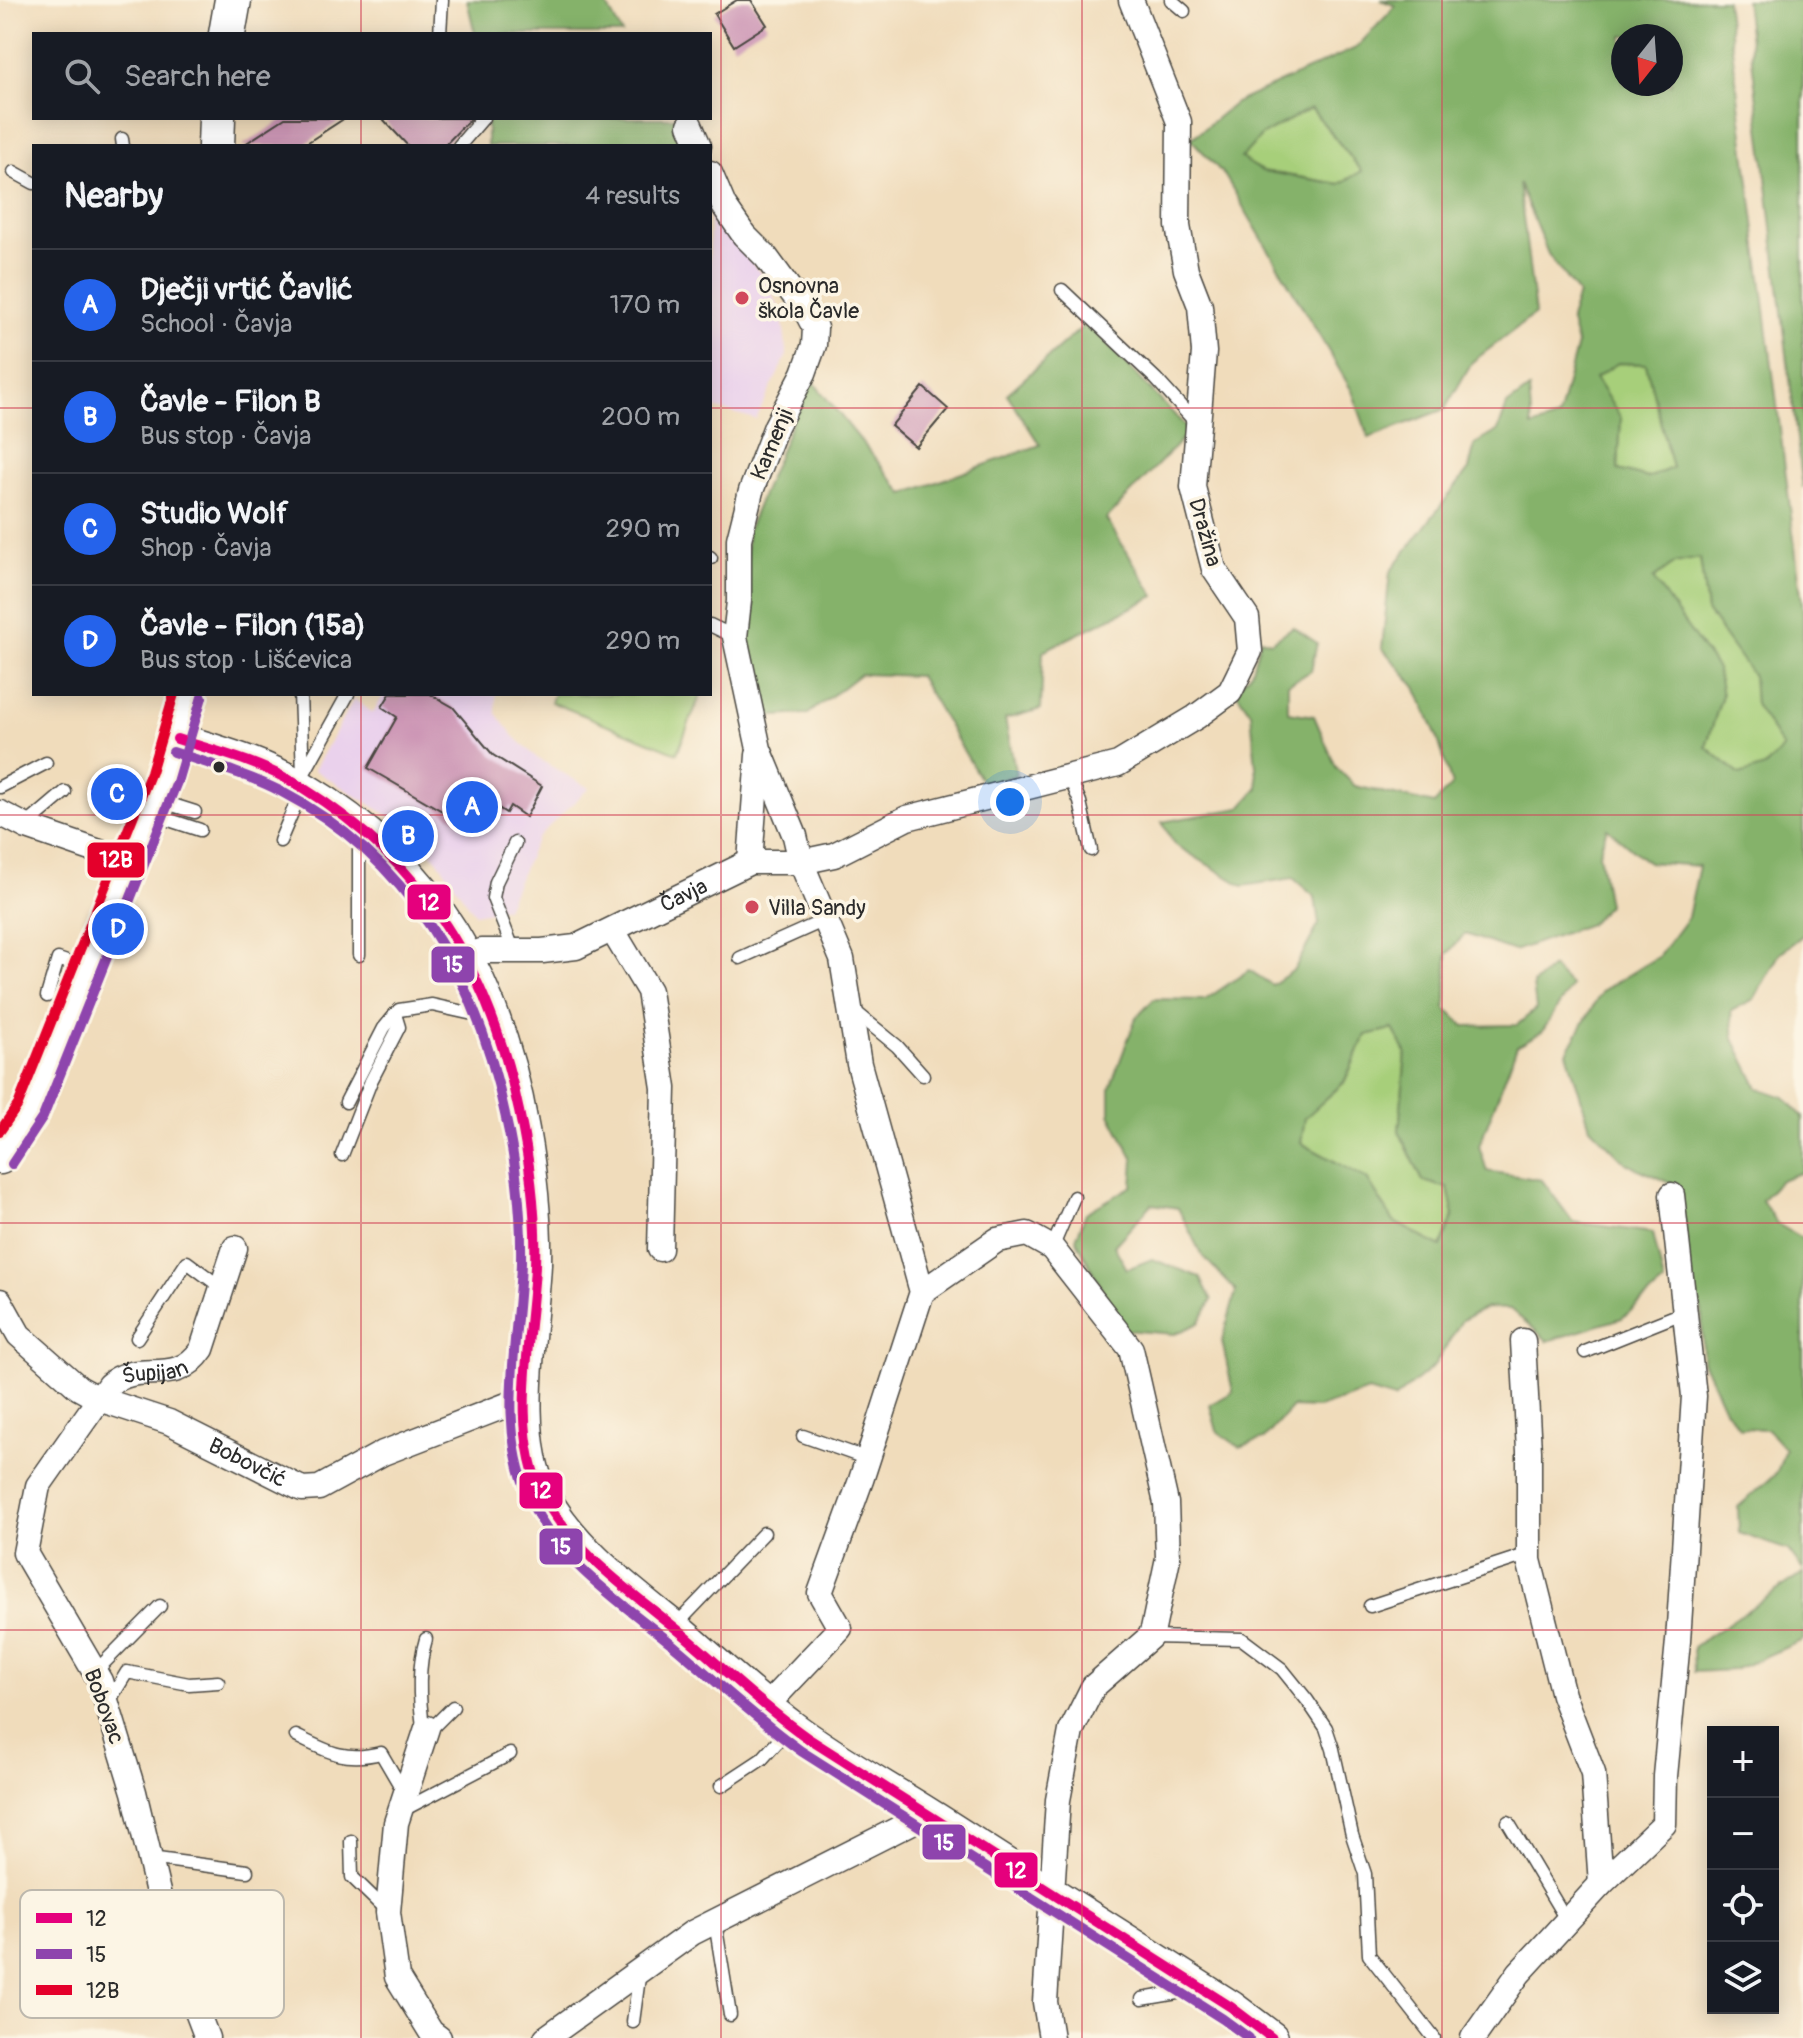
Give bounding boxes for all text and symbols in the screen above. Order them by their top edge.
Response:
north arrow [1611,24,1683,96]
search box [32,32,712,120]
icon: search [60,54,104,98]
text: Search here [124,58,271,95]
text: Nearby [64,175,163,218]
text: 4 results [585,180,680,212]
text: Dječji vrtić Čavlić [140,271,353,308]
place label: Osnovna škola Čavle [758,272,859,325]
text: A [82,289,98,321]
text: 170 m [610,289,680,321]
marker: Osnovna škola Čavle [733,289,751,307]
text: School · Čavja [140,308,292,340]
text: Čavle - Filon B [140,383,321,420]
text: B [83,401,97,433]
text: 200 m [601,401,680,433]
street label: Kamenji [744,404,799,484]
text: Bus stop · Čavja [140,420,311,452]
text: Studio Wolf [140,495,288,532]
street label: Dražina [1182,495,1228,570]
text: C [82,513,98,545]
text: 290 m [606,513,680,545]
text: Shop · Čavja [140,532,272,564]
text: Čavle - Filon (15a) [140,607,366,644]
text: D [82,625,98,657]
text: 290 m [606,625,680,657]
text: Bus stop · Lišćevica [140,644,352,676]
unlabelled marker [211,759,227,775]
pin: C [91,764,143,824]
pin: A [446,777,498,837]
your location [990,782,1030,822]
pin: B [382,806,434,866]
line badge: 12B [86,841,146,879]
text: 12B [99,846,133,874]
street label: Čavja [656,872,712,919]
line badge: 12 [406,883,452,921]
text: 12 [419,889,439,917]
place label: Villa Sandy [768,894,866,922]
marker: Villa Sandy [743,898,761,916]
pin: D [92,899,144,959]
line badge: 15 [430,945,476,984]
text: 15 [443,951,463,979]
street label: Šupijan [119,1353,193,1391]
street label: Bobovčić [204,1431,291,1494]
line badge: 12 [518,1471,564,1510]
text: 12 [531,1477,551,1505]
line badge: 15 [538,1527,584,1566]
text: 15 [551,1533,571,1561]
street label: Bobovac [78,1665,131,1748]
map controls [1707,1726,1779,2014]
button: + [1707,1726,1779,1798]
button: − [1707,1798,1779,1870]
line badge: 15 [921,1823,967,1861]
text: 15 [934,1829,954,1857]
line badge: 12 [993,1851,1039,1889]
text: 12 [1006,1857,1026,1885]
button: locate [1707,1870,1779,1942]
legend [20,1890,284,2018]
text: 12 [86,1905,107,1933]
text: 15 [86,1941,107,1969]
button: layers [1707,1942,1779,2014]
text: 12B [86,1977,119,2005]

